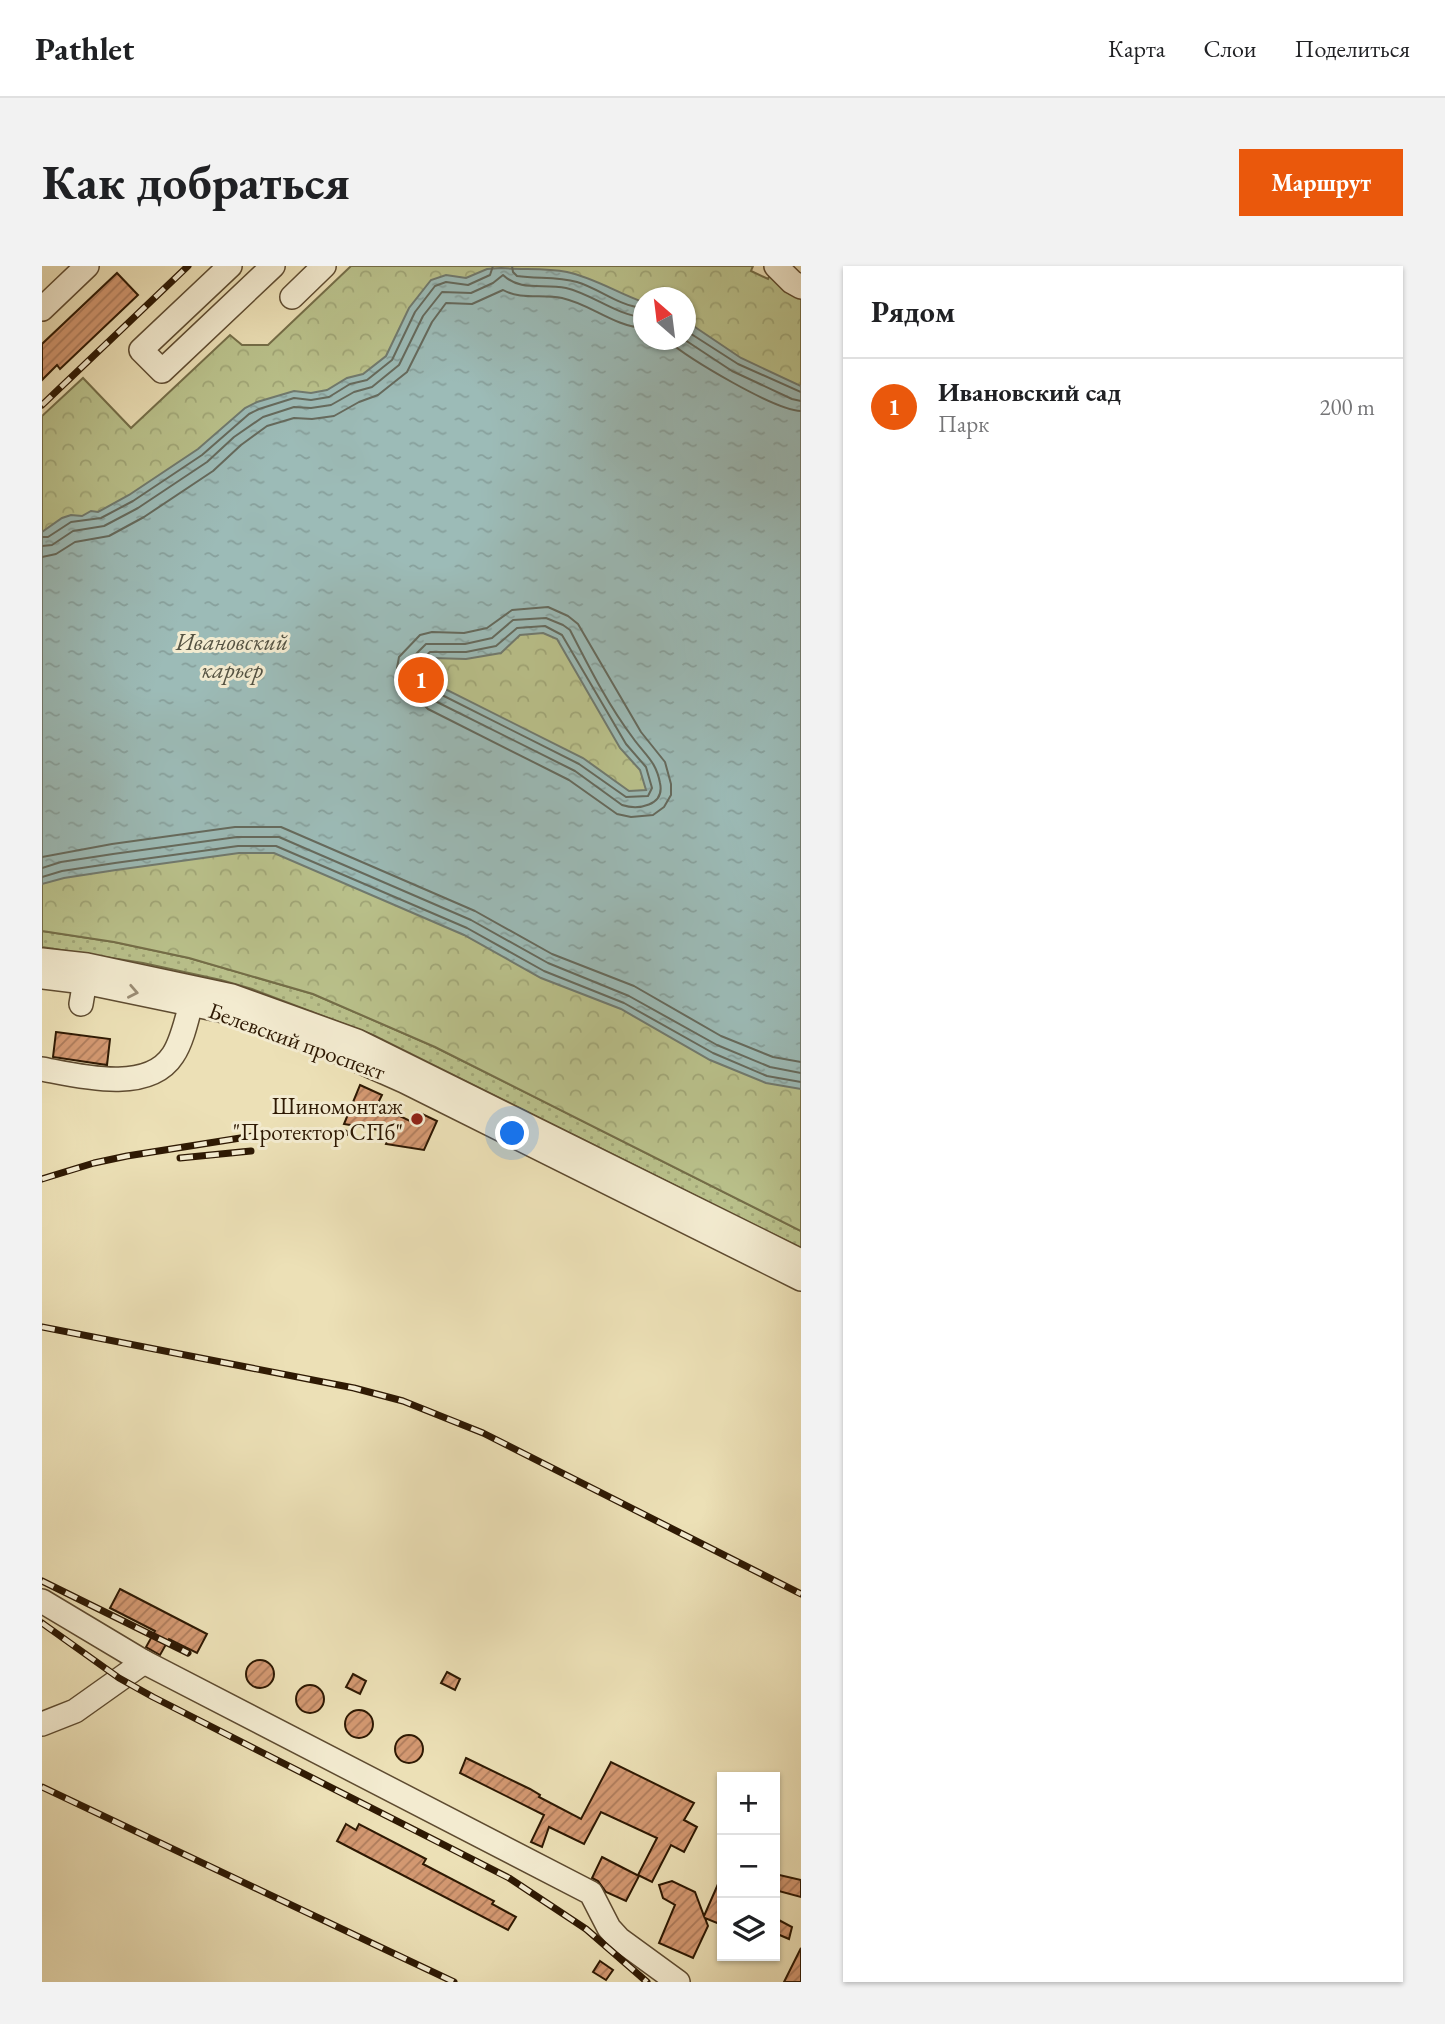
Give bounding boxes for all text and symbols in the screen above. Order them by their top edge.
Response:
text: Pathlet [35,27,134,70]
text: Карта [1108,33,1165,64]
text: Слои [1203,33,1257,64]
text: Поделиться [1295,33,1410,64]
button: Маршрут [1239,149,1403,216]
text: Как добраться [42,150,350,214]
north arrow [633,287,696,350]
text: Рядом [871,292,955,331]
text: Ивановский сад [938,375,1121,409]
text: 1 [888,392,900,422]
text: 200 m [1319,392,1375,422]
text: Парк [938,409,989,439]
water label: Ивановский карьер [175,626,288,685]
pin: 1 [398,654,444,706]
one-way arrow [128,984,139,999]
street label: Белевский проспект [204,995,390,1087]
place label: Шиномонтаж "Протектор СПб" [233,1091,403,1147]
marker: Шиномонтаж "Протектор СПб" [409,1111,425,1127]
your location [495,1116,529,1150]
map controls [717,1772,780,1961]
button: + [717,1772,780,1835]
button: − [717,1835,780,1898]
button: layers [717,1898,780,1961]

